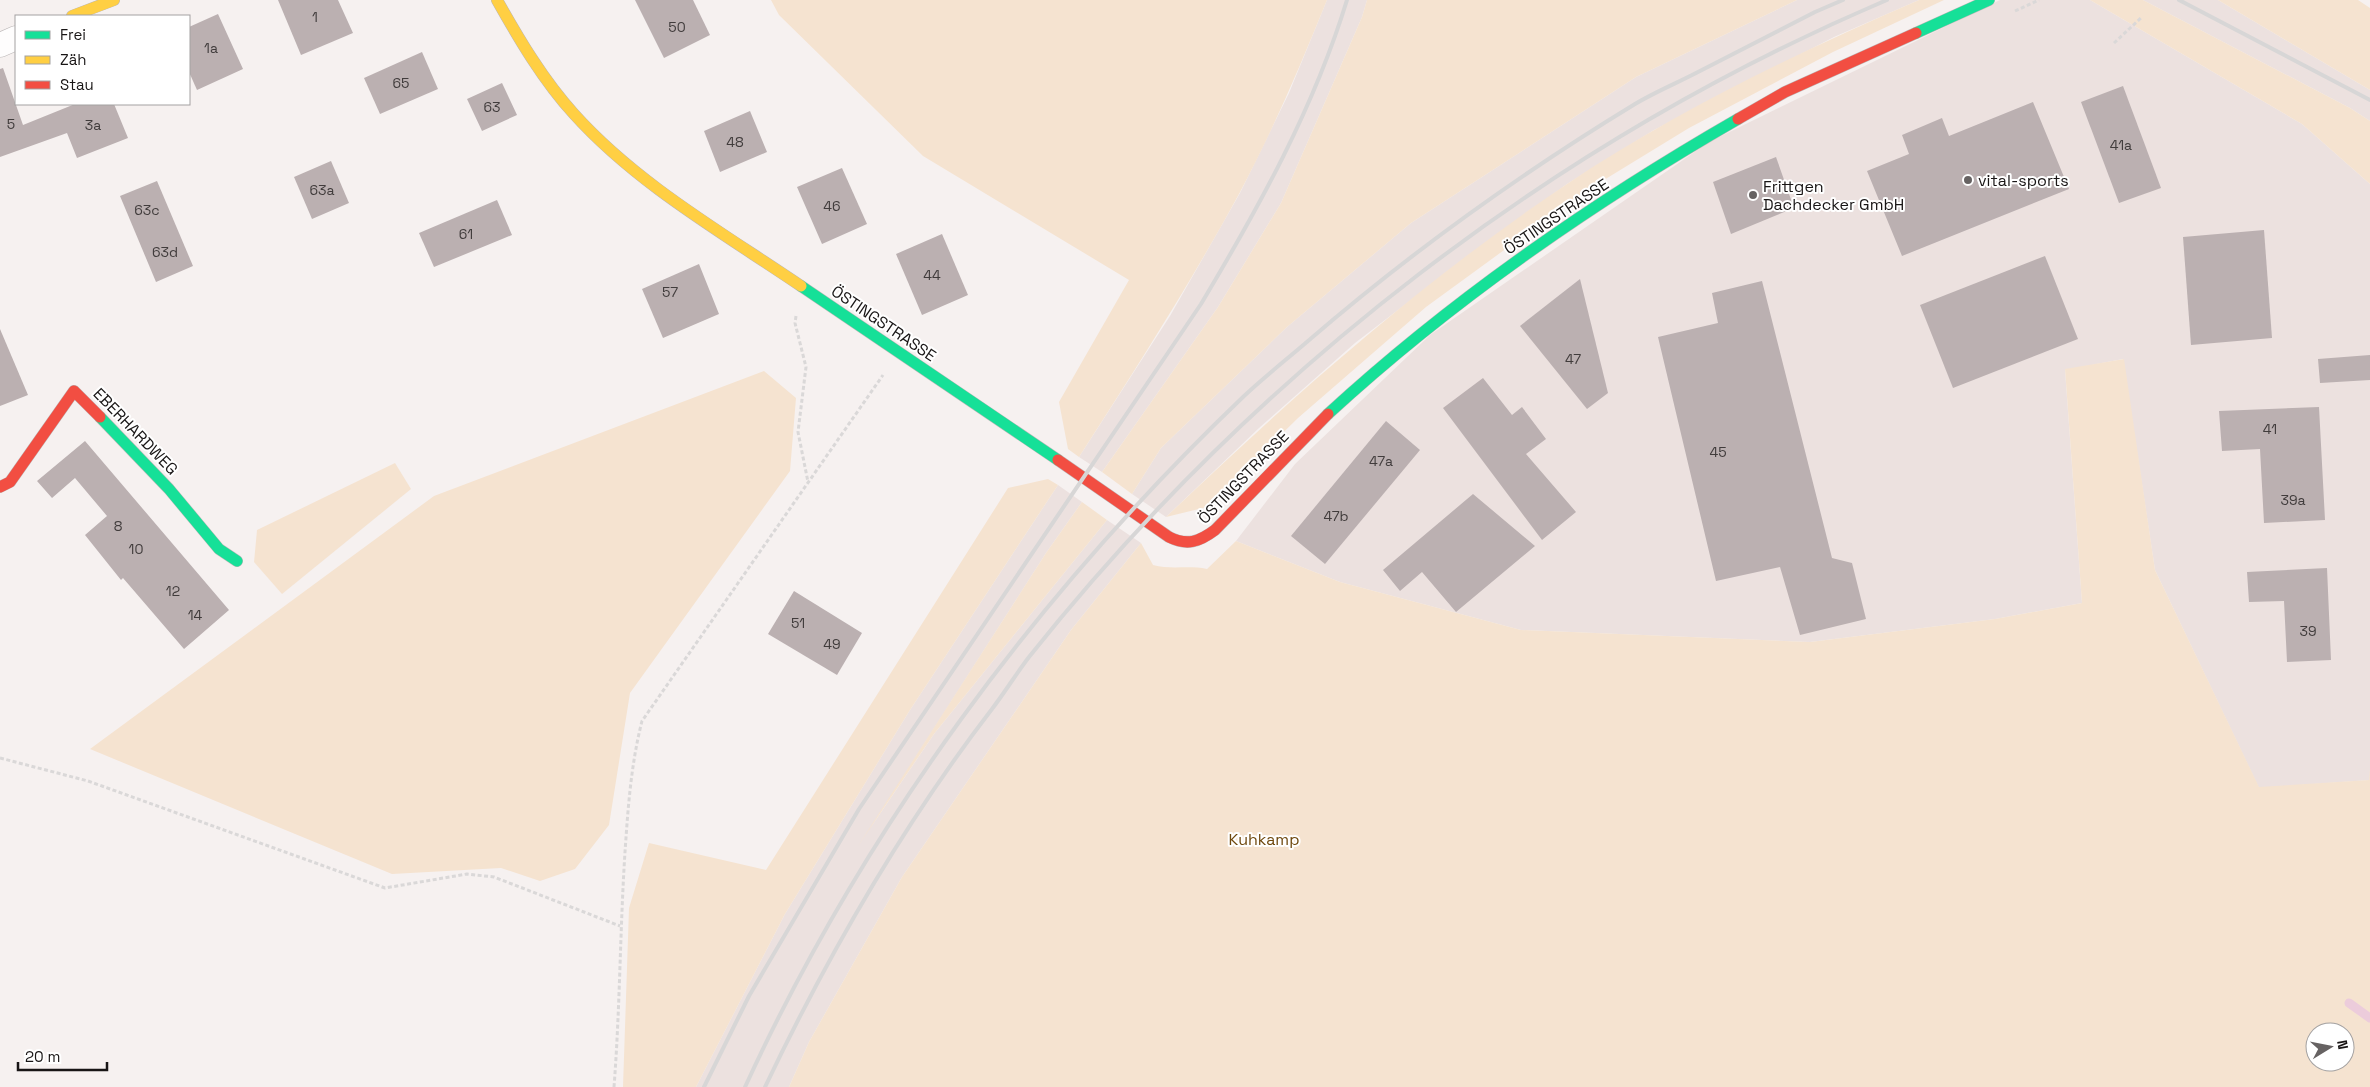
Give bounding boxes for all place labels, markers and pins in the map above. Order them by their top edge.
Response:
place label: vital-sports [1978,170,2069,191]
marker: vital-sports [1962,174,1974,186]
place label: Frittgen Dachdecker GmbH [1763,176,1904,215]
marker: Frittgen Dachdecker GmbH [1747,189,1759,201]

